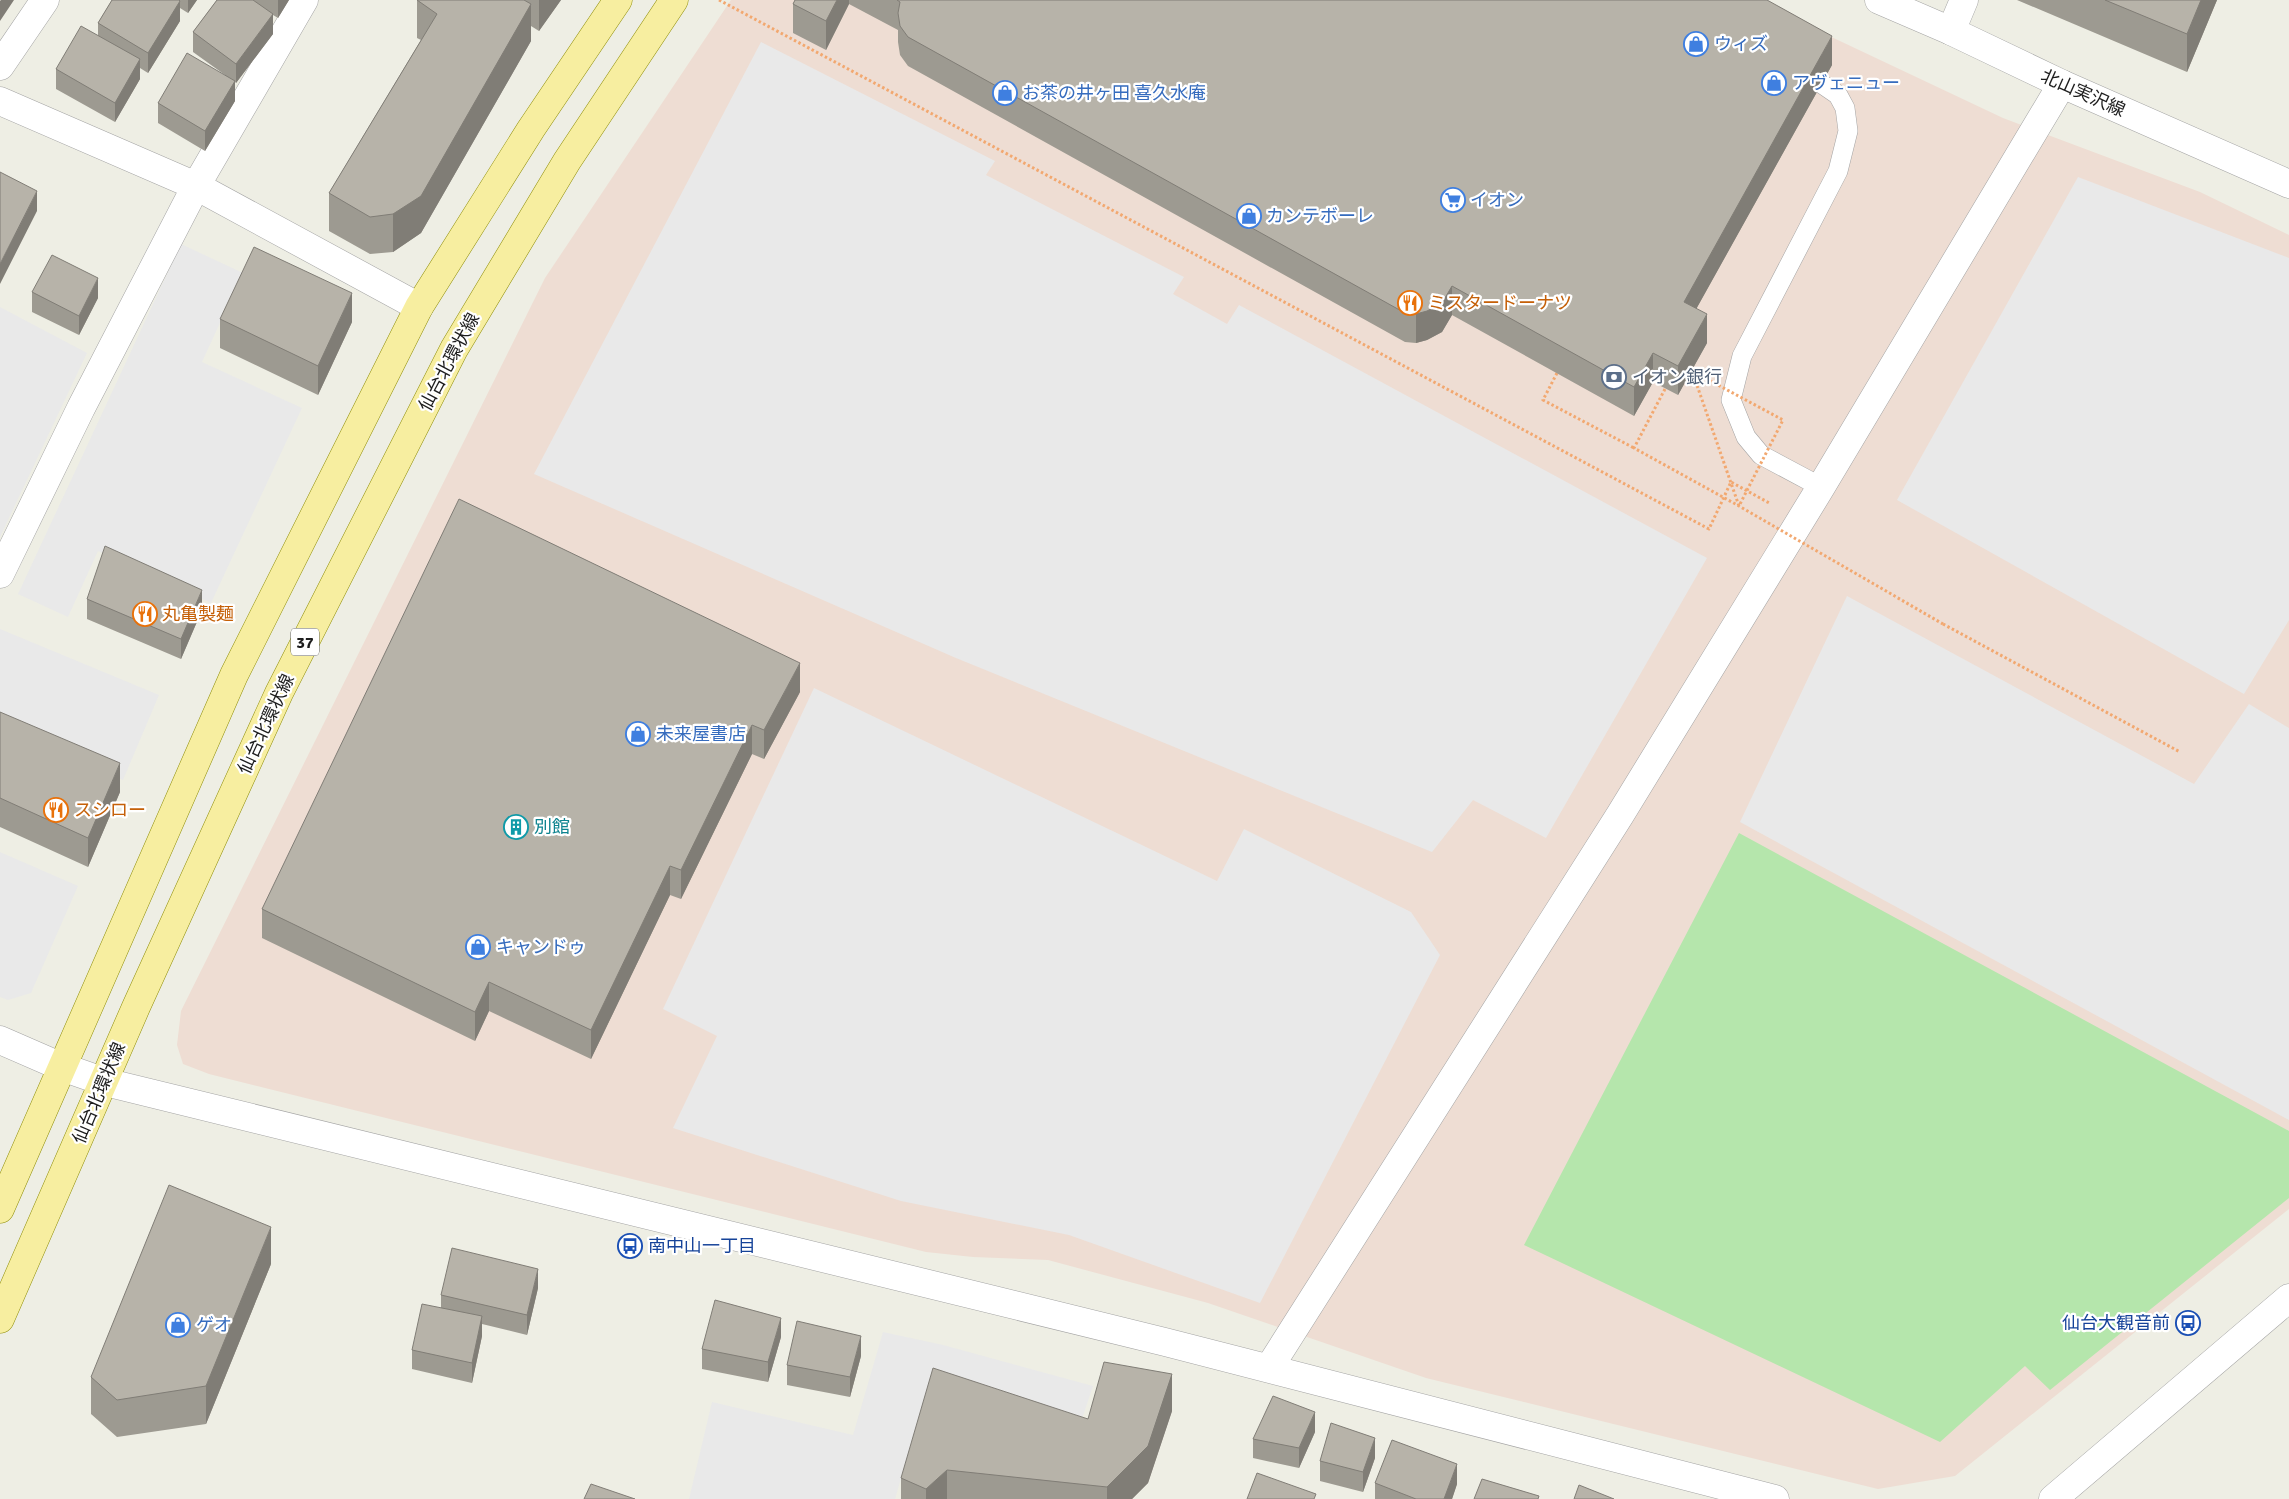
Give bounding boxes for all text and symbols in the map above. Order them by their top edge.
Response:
shop icon: ウィズ [1683,31,1709,57]
place label: ウィズ [1714,33,1768,55]
street label: 北山実沢線 [2037,65,2129,121]
shop icon: アヴェニュー [1761,70,1787,96]
place label: アヴェニュー [1792,72,1900,94]
shop icon: お茶の井ヶ田 喜久水庵 [992,80,1018,106]
place label: お茶の井ヶ田 喜久水庵 [1022,82,1206,104]
supermarket icon: イオン [1440,187,1466,213]
place label: イオン [1470,189,1524,211]
shop icon: カンテボーレ [1236,203,1262,229]
place label: カンテボーレ [1266,205,1374,227]
restaurant icon: ミスタードーナツ [1397,290,1423,316]
place label: ミスタードーナツ [1428,292,1572,314]
street label: 仙台北環状線 [414,309,484,415]
bank icon: イオン銀行 [1601,364,1627,390]
place label: イオン銀行 [1632,366,1722,388]
restaurant icon: 丸亀製麺 [132,601,158,627]
place label: 丸亀製麺 [162,603,234,625]
road number: 37 [291,628,319,656]
street label: 仙台北環状線 [233,670,299,778]
shop icon: 未来屋書店 [625,721,651,747]
place label: 未来屋書店 [656,723,746,745]
restaurant icon: スシロー [43,797,69,823]
place label: スシロー [74,799,146,821]
building icon: 別館 [503,814,529,840]
place label: 別館 [534,816,570,838]
shop icon: キャンドゥ [465,934,491,960]
place label: キャンドゥ [496,936,586,958]
street label: 仙台北環状線 [68,1039,130,1147]
bus stop icon: 南中山一丁目 [617,1233,643,1259]
place label: 南中山一丁目 [648,1235,756,1257]
bus stop icon: 仙台大観音前 [2175,1310,2201,1336]
shop icon: ゲオ [165,1312,191,1338]
place label: 仙台大観音前 [2062,1312,2170,1334]
place label: ゲオ [196,1314,232,1336]

